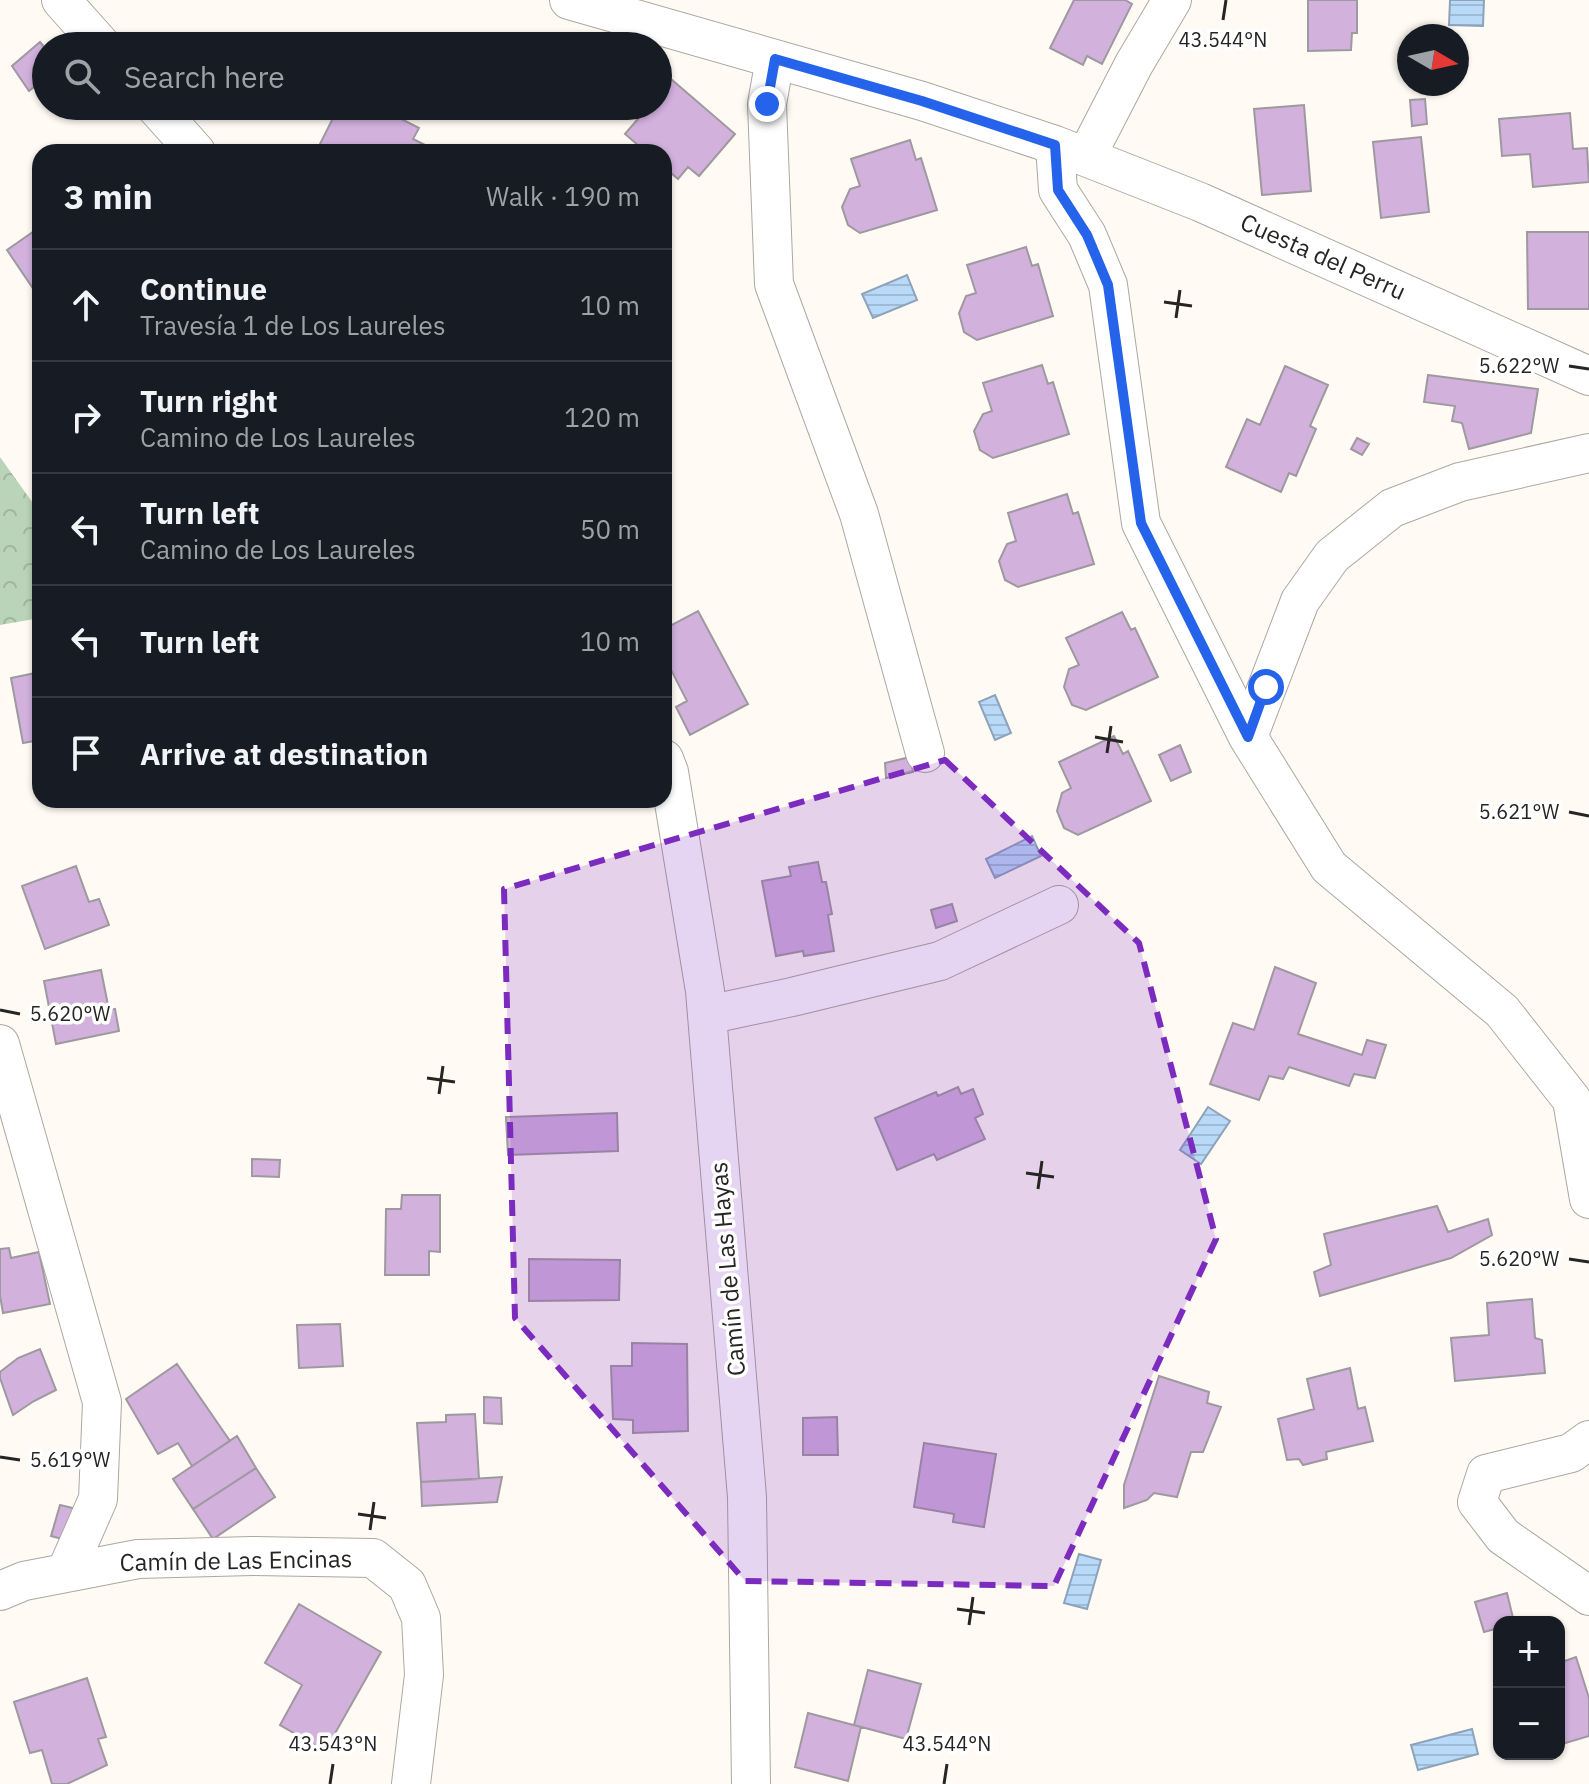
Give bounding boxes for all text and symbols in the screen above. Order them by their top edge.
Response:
north arrow [1397,24,1469,96]
text: 43.544°N [1179,26,1267,53]
search box [32,32,672,120]
icon: search [60,54,104,98]
text: Search here [124,57,285,96]
route end [749,86,785,122]
text: 3 min [64,174,153,218]
text: Walk · 190 m [486,179,640,213]
street label: Cuesta del Perru [1236,205,1411,307]
text: Continue [140,269,267,308]
icon: ahead [64,283,108,327]
text: 10 m [580,288,640,322]
text: Travesía 1 de Los Laureles [140,308,446,342]
text: 5.622°W [1479,352,1559,379]
text: Turn right [140,381,278,420]
icon: right [64,395,108,439]
text: 120 m [564,400,640,434]
text: Camino de Los Laureles [140,420,416,454]
text: Turn left [140,493,259,532]
icon: left [64,507,108,551]
text: 50 m [580,512,640,546]
text: Camino de Los Laureles [140,532,416,566]
icon: left [64,619,108,663]
text: Turn left [140,622,259,661]
text: 10 m [580,624,640,658]
route start [1248,669,1284,705]
icon: arrive [64,731,108,775]
text: Arrive at destination [140,734,428,773]
text: 5.621°W [1479,798,1559,825]
text: 5.620°W [30,1000,110,1027]
street label: Camín de Las Hayas [702,1161,752,1377]
text: 5.620°W [1479,1245,1559,1272]
text: 5.619°W [30,1446,110,1473]
street label: Camín de Las Encinas [119,1542,353,1578]
map controls [1493,1616,1565,1760]
button: + [1493,1616,1565,1688]
button: − [1493,1688,1565,1760]
text: 43.543°N [289,1730,377,1757]
text: 43.544°N [903,1730,991,1757]

